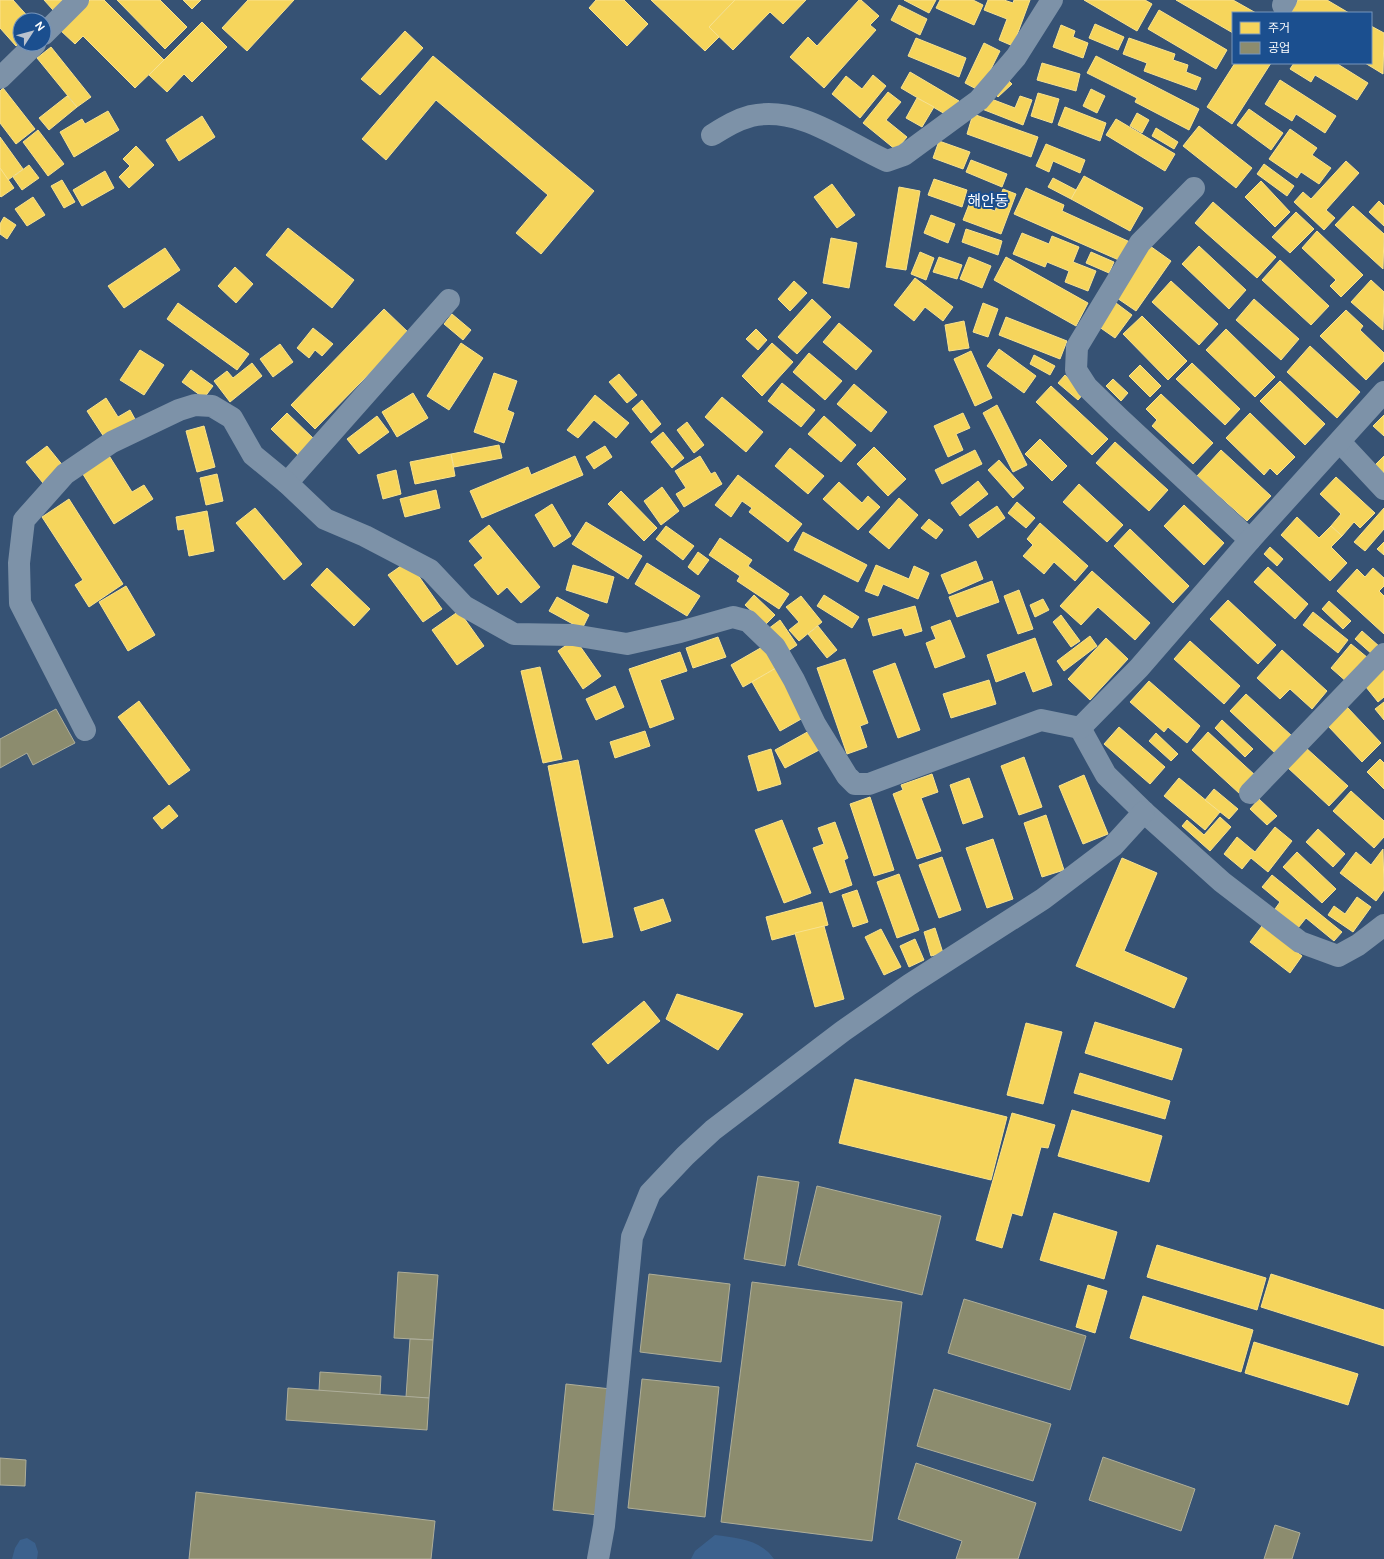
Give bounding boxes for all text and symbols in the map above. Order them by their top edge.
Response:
north arrow [12,12,52,52]
legend [1232,12,1372,64]
text: N [32,19,48,33]
text: 주거 [1268,20,1290,36]
text: 공업 [1268,40,1290,56]
district label: 해안동 [967,191,1009,211]

